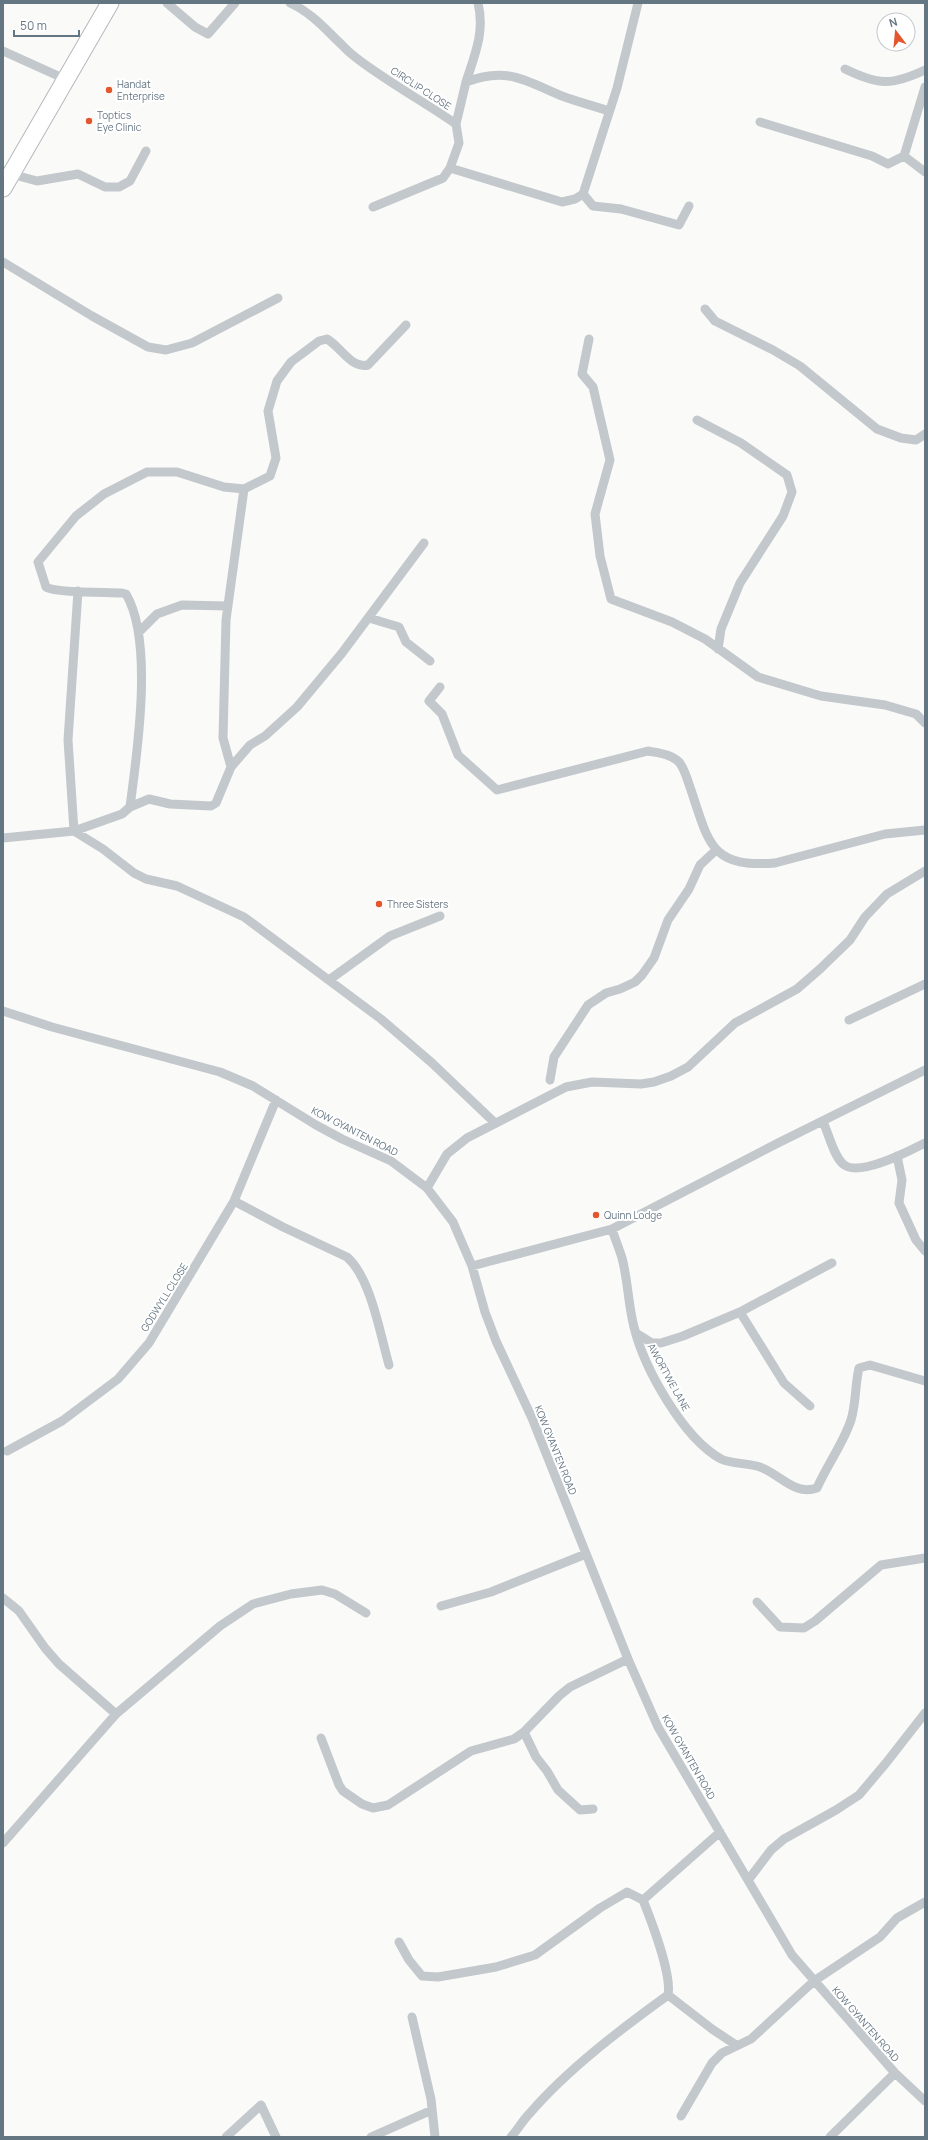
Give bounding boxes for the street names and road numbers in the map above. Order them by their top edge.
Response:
street label: CIRCLIP CLOSE [388,63,454,113]
street label: KOW GYANTEN ROAD [309,1103,401,1159]
street label: GODWYLL CLOSE [137,1260,191,1334]
street label: AWORTWE LANE [645,1341,694,1414]
street label: KOW GYANTEN ROAD [532,1403,580,1497]
street label: KOW GYANTEN ROAD [659,1712,719,1802]
street label: KOW GYANTEN ROAD [829,1983,903,2065]

